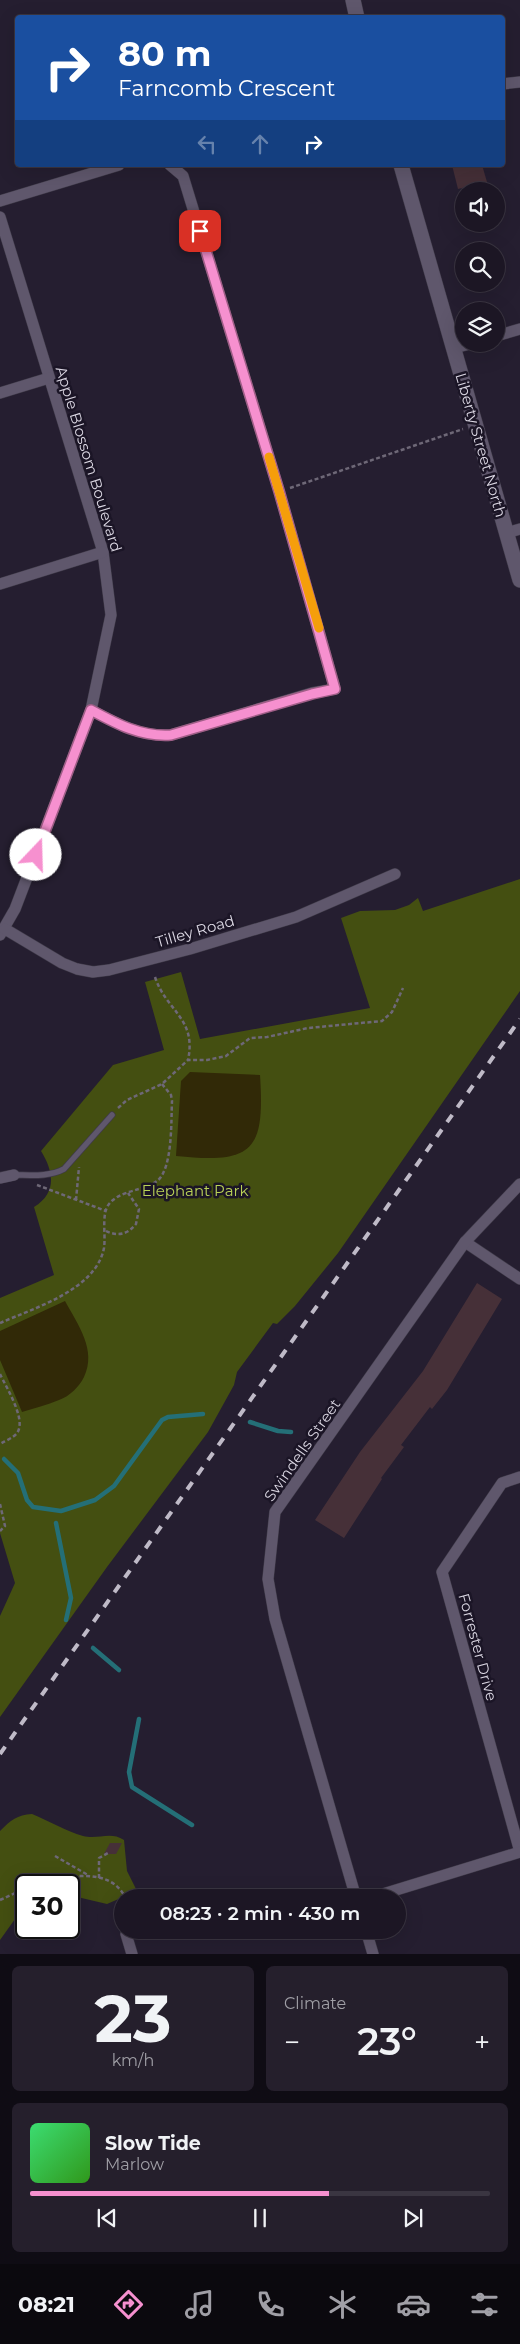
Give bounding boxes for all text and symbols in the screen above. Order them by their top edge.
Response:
text: 80 m [118,32,212,75]
icon: right [35,35,100,100]
text: Farncomb Crescent [118,75,335,102]
icon: left [193,130,221,158]
icon: ahead [246,130,274,158]
icon: right [299,130,327,158]
map controls [455,182,505,352]
button: sound [455,182,505,232]
pin [179,210,221,252]
icon: arrive [186,217,214,245]
button: search [455,242,505,292]
button: layers [455,302,505,352]
street label: Apple Blossom Boulevard [52,364,126,554]
street label: Liberty Street North [451,371,511,519]
position arrow [9.0,828,61.0,880]
street label: Tilley Road [153,911,237,951]
park label: Elephant Park [142,1181,248,1200]
street label: Swindells Street [260,1395,344,1505]
street label: Forrester Drive [454,1591,502,1703]
speed limit sign: 30 [15,1874,80,1939]
text: 08:23 · 2 min · 430 m [160,1902,360,1925]
text: 23 [95,1979,171,2058]
text: Climate [284,1994,346,2013]
text: 23° [357,2018,417,2065]
text: − [284,2025,300,2059]
text: + [474,2025,490,2059]
text: km/h [112,2051,154,2070]
text: Slow Tide [105,2132,201,2155]
text: Marlow [105,2155,164,2174]
icon: previous [93,2204,121,2232]
icon: pause [246,2204,274,2232]
icon: next [399,2204,427,2232]
icon: directions [111,2287,146,2322]
icon: music [182,2287,217,2322]
icon: phone [253,2287,288,2322]
icon: climate [325,2287,360,2322]
icon: car [396,2287,431,2322]
icon: filters [467,2287,502,2322]
text: 08:21 [18,2291,75,2318]

